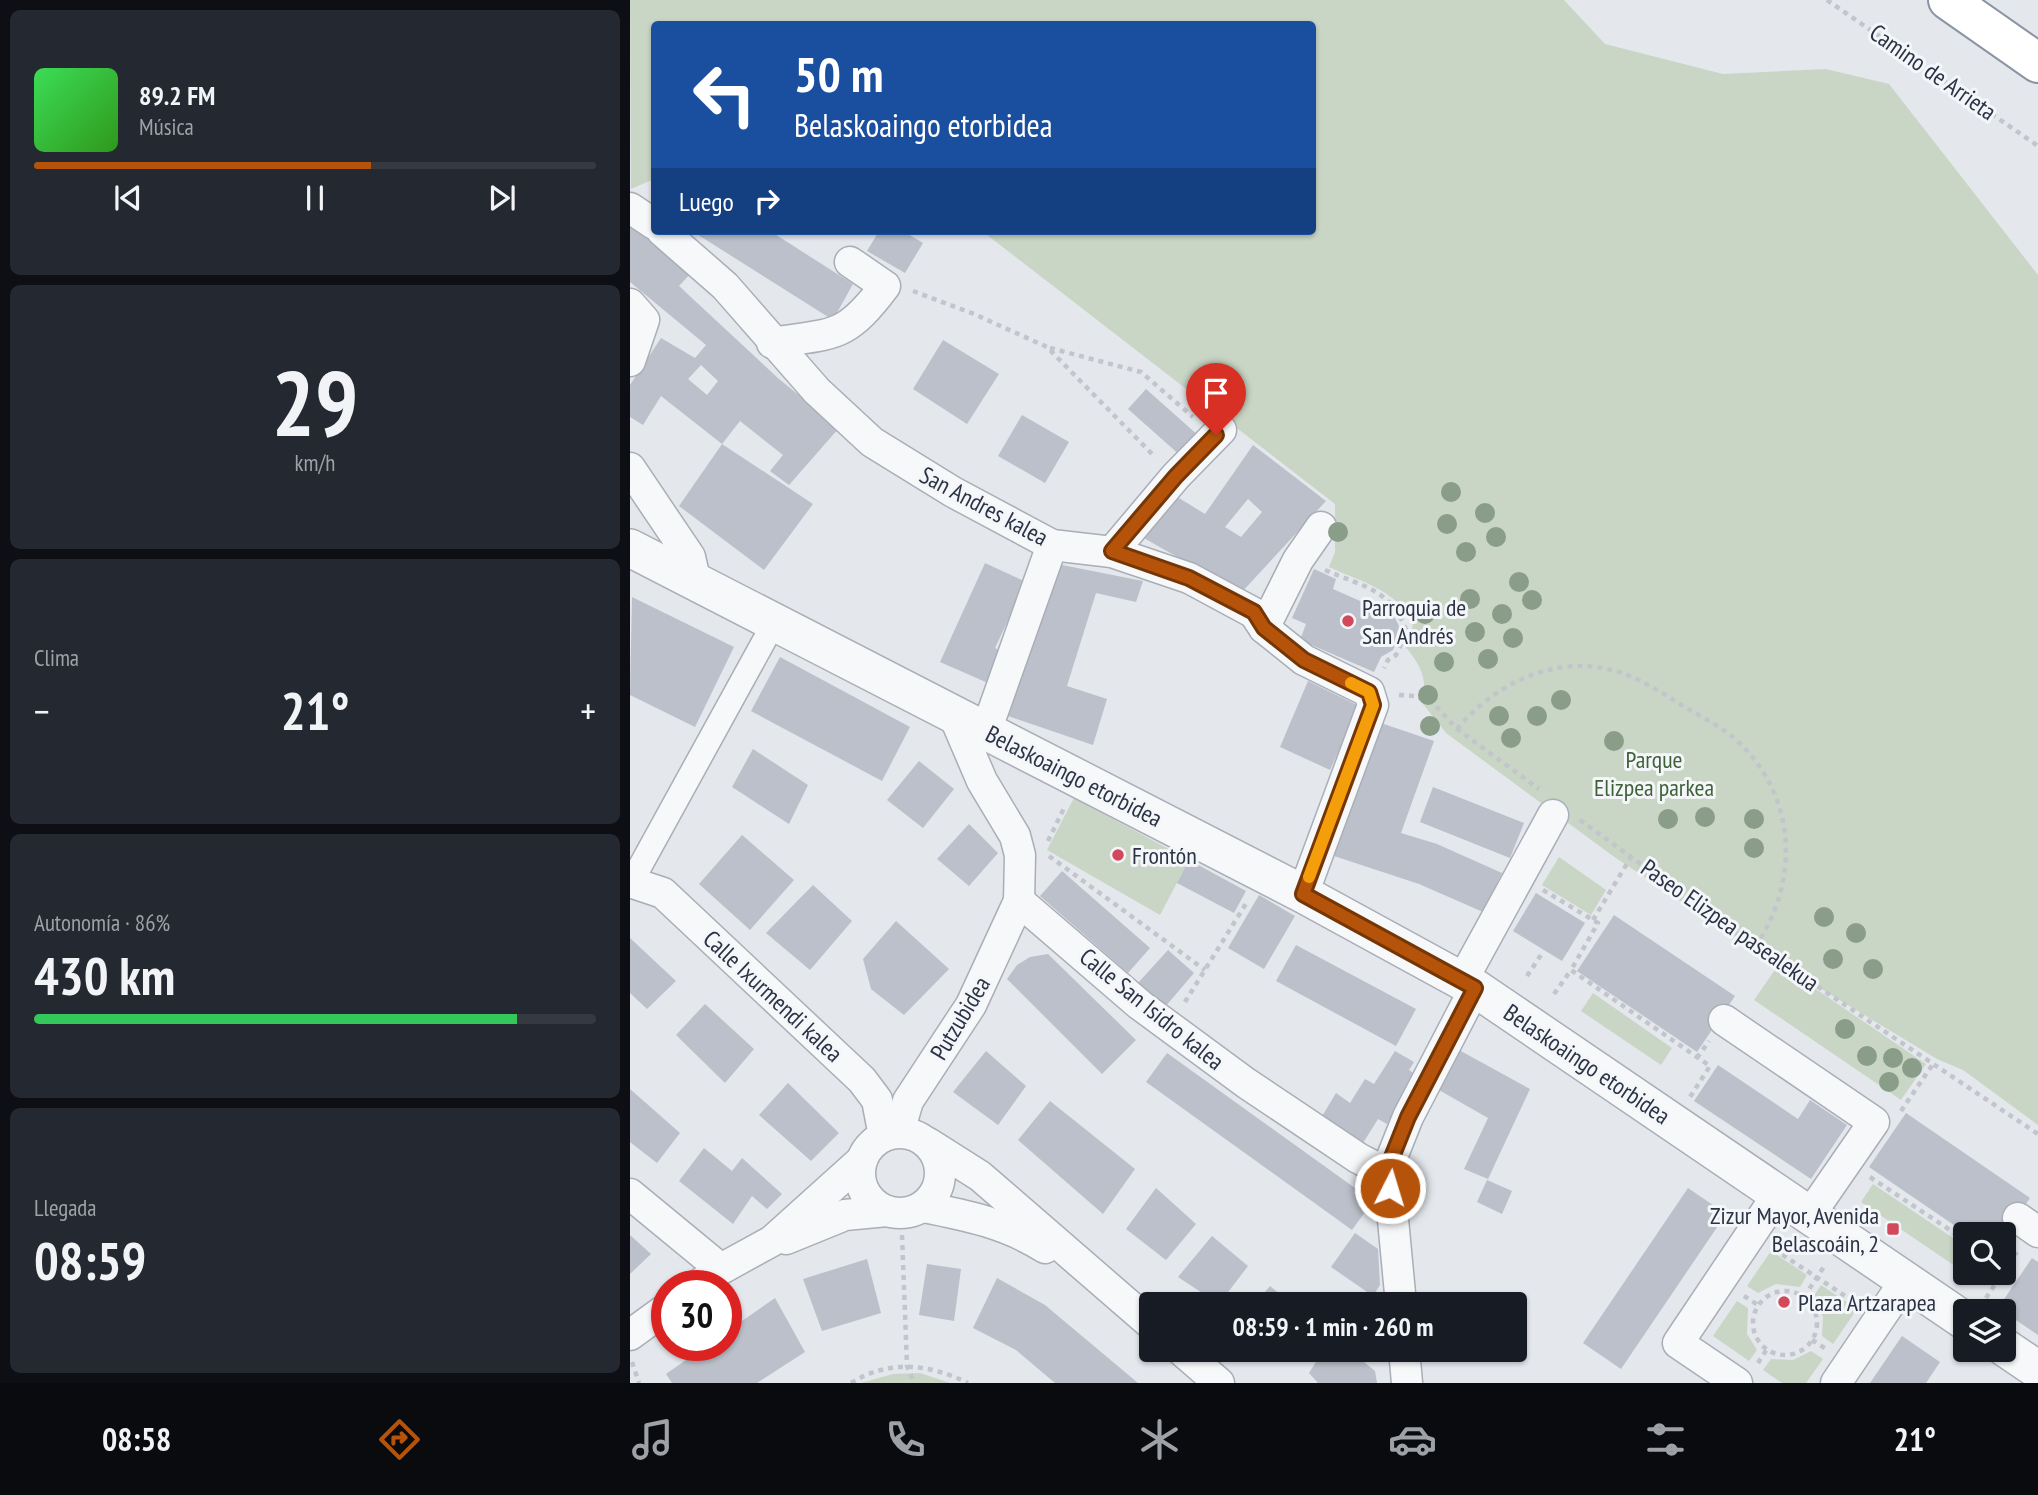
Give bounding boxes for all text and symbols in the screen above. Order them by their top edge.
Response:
street label: Camino de Arrieta [1864,17,2002,127]
text: 50 m [794,42,883,106]
icon: left [679,49,770,140]
text: 89.2 FM [139,79,215,112]
text: Belaskoaingo etorbidea [794,104,1053,146]
text: Música [139,112,194,141]
icon: previous [109,179,147,217]
icon: pause [296,179,334,217]
icon: next [483,179,521,217]
icon: right [748,182,786,220]
text: Luego [679,185,734,218]
text: 29 [272,343,359,461]
pin [1186,363,1246,435]
icon: arrive [1197,374,1235,412]
text: km/h [295,448,335,477]
street label: San Andres kalea [915,459,1053,553]
place label: Parroquia de San Andrés [1362,592,1466,651]
marker: Parroquia de San Andrés [1340,613,1356,629]
text: Clima [34,643,79,672]
text: 21° [281,677,349,744]
text: − [34,686,50,735]
text: + [580,686,596,735]
street label: Belaskoaingo etorbidea [981,718,1167,834]
park label: Parque Elizpea parkea [1594,744,1714,803]
place label: Frontón [1132,840,1197,871]
marker: Frontón [1110,847,1126,863]
street label: Paseo Elizpea pasealekua [1635,852,1825,998]
text: Autonomía · 86% [34,908,170,937]
street label: Calle Ixurmendi kalea [697,923,849,1069]
street label: Calle San Isidro kalea [1073,941,1231,1077]
text: 430 km [34,942,175,1009]
street label: Putzubidea [923,971,997,1065]
street label: Belaskoaingo etorbidea [1498,997,1676,1131]
position arrow [1353,1151,1427,1225]
text: Llegada [34,1193,97,1222]
place label: Zizur Mayor, Avenida Belascoáin, 2 [1710,1200,1879,1259]
marker: Zizur Mayor, Avenida Belascoáin, 2 [1885,1221,1901,1237]
map controls [1953,1222,2016,1362]
button: search [1953,1222,2016,1285]
text: 08:59 [34,1227,146,1294]
speed limit sign: 30 [651,1270,742,1361]
place label: Plaza Artzarapea [1798,1287,1936,1318]
marker: Plaza Artzarapea [1776,1294,1792,1310]
button: layers [1953,1299,2016,1362]
text: 08:59 · 1 min · 260 m [1233,1310,1433,1343]
icon: directions [375,1415,424,1464]
icon: music [628,1415,677,1464]
icon: phone [881,1415,930,1464]
icon: climate [1135,1415,1184,1464]
icon: car [1388,1415,1437,1464]
icon: filters [1641,1415,1690,1464]
text: 08:58 [102,1418,171,1460]
text: 21° [1894,1418,1936,1460]

